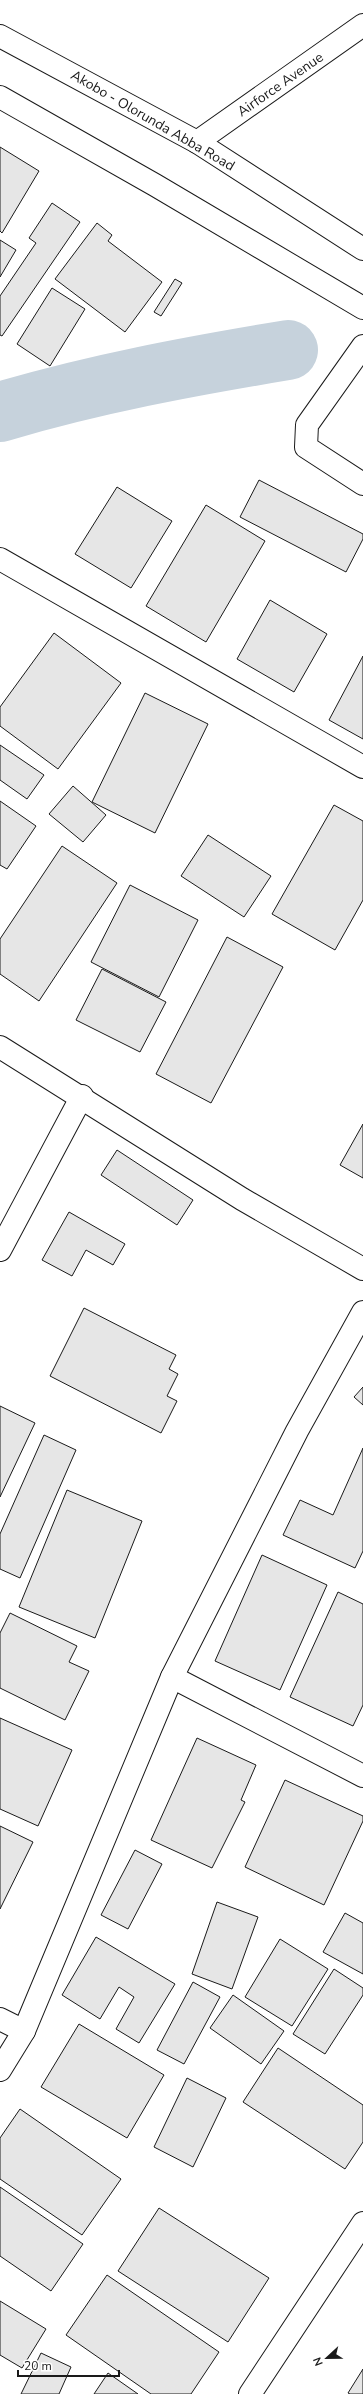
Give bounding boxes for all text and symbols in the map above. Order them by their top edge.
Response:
street label: Airforce Avenue [233,48,327,121]
street label: Akobo - Olorunda Abba Road [67,66,238,175]
north arrow [307,2338,347,2378]
scale bar [18,2352,119,2378]
text: N [310,2355,327,2368]
text: 20 m [24,2358,52,2374]

